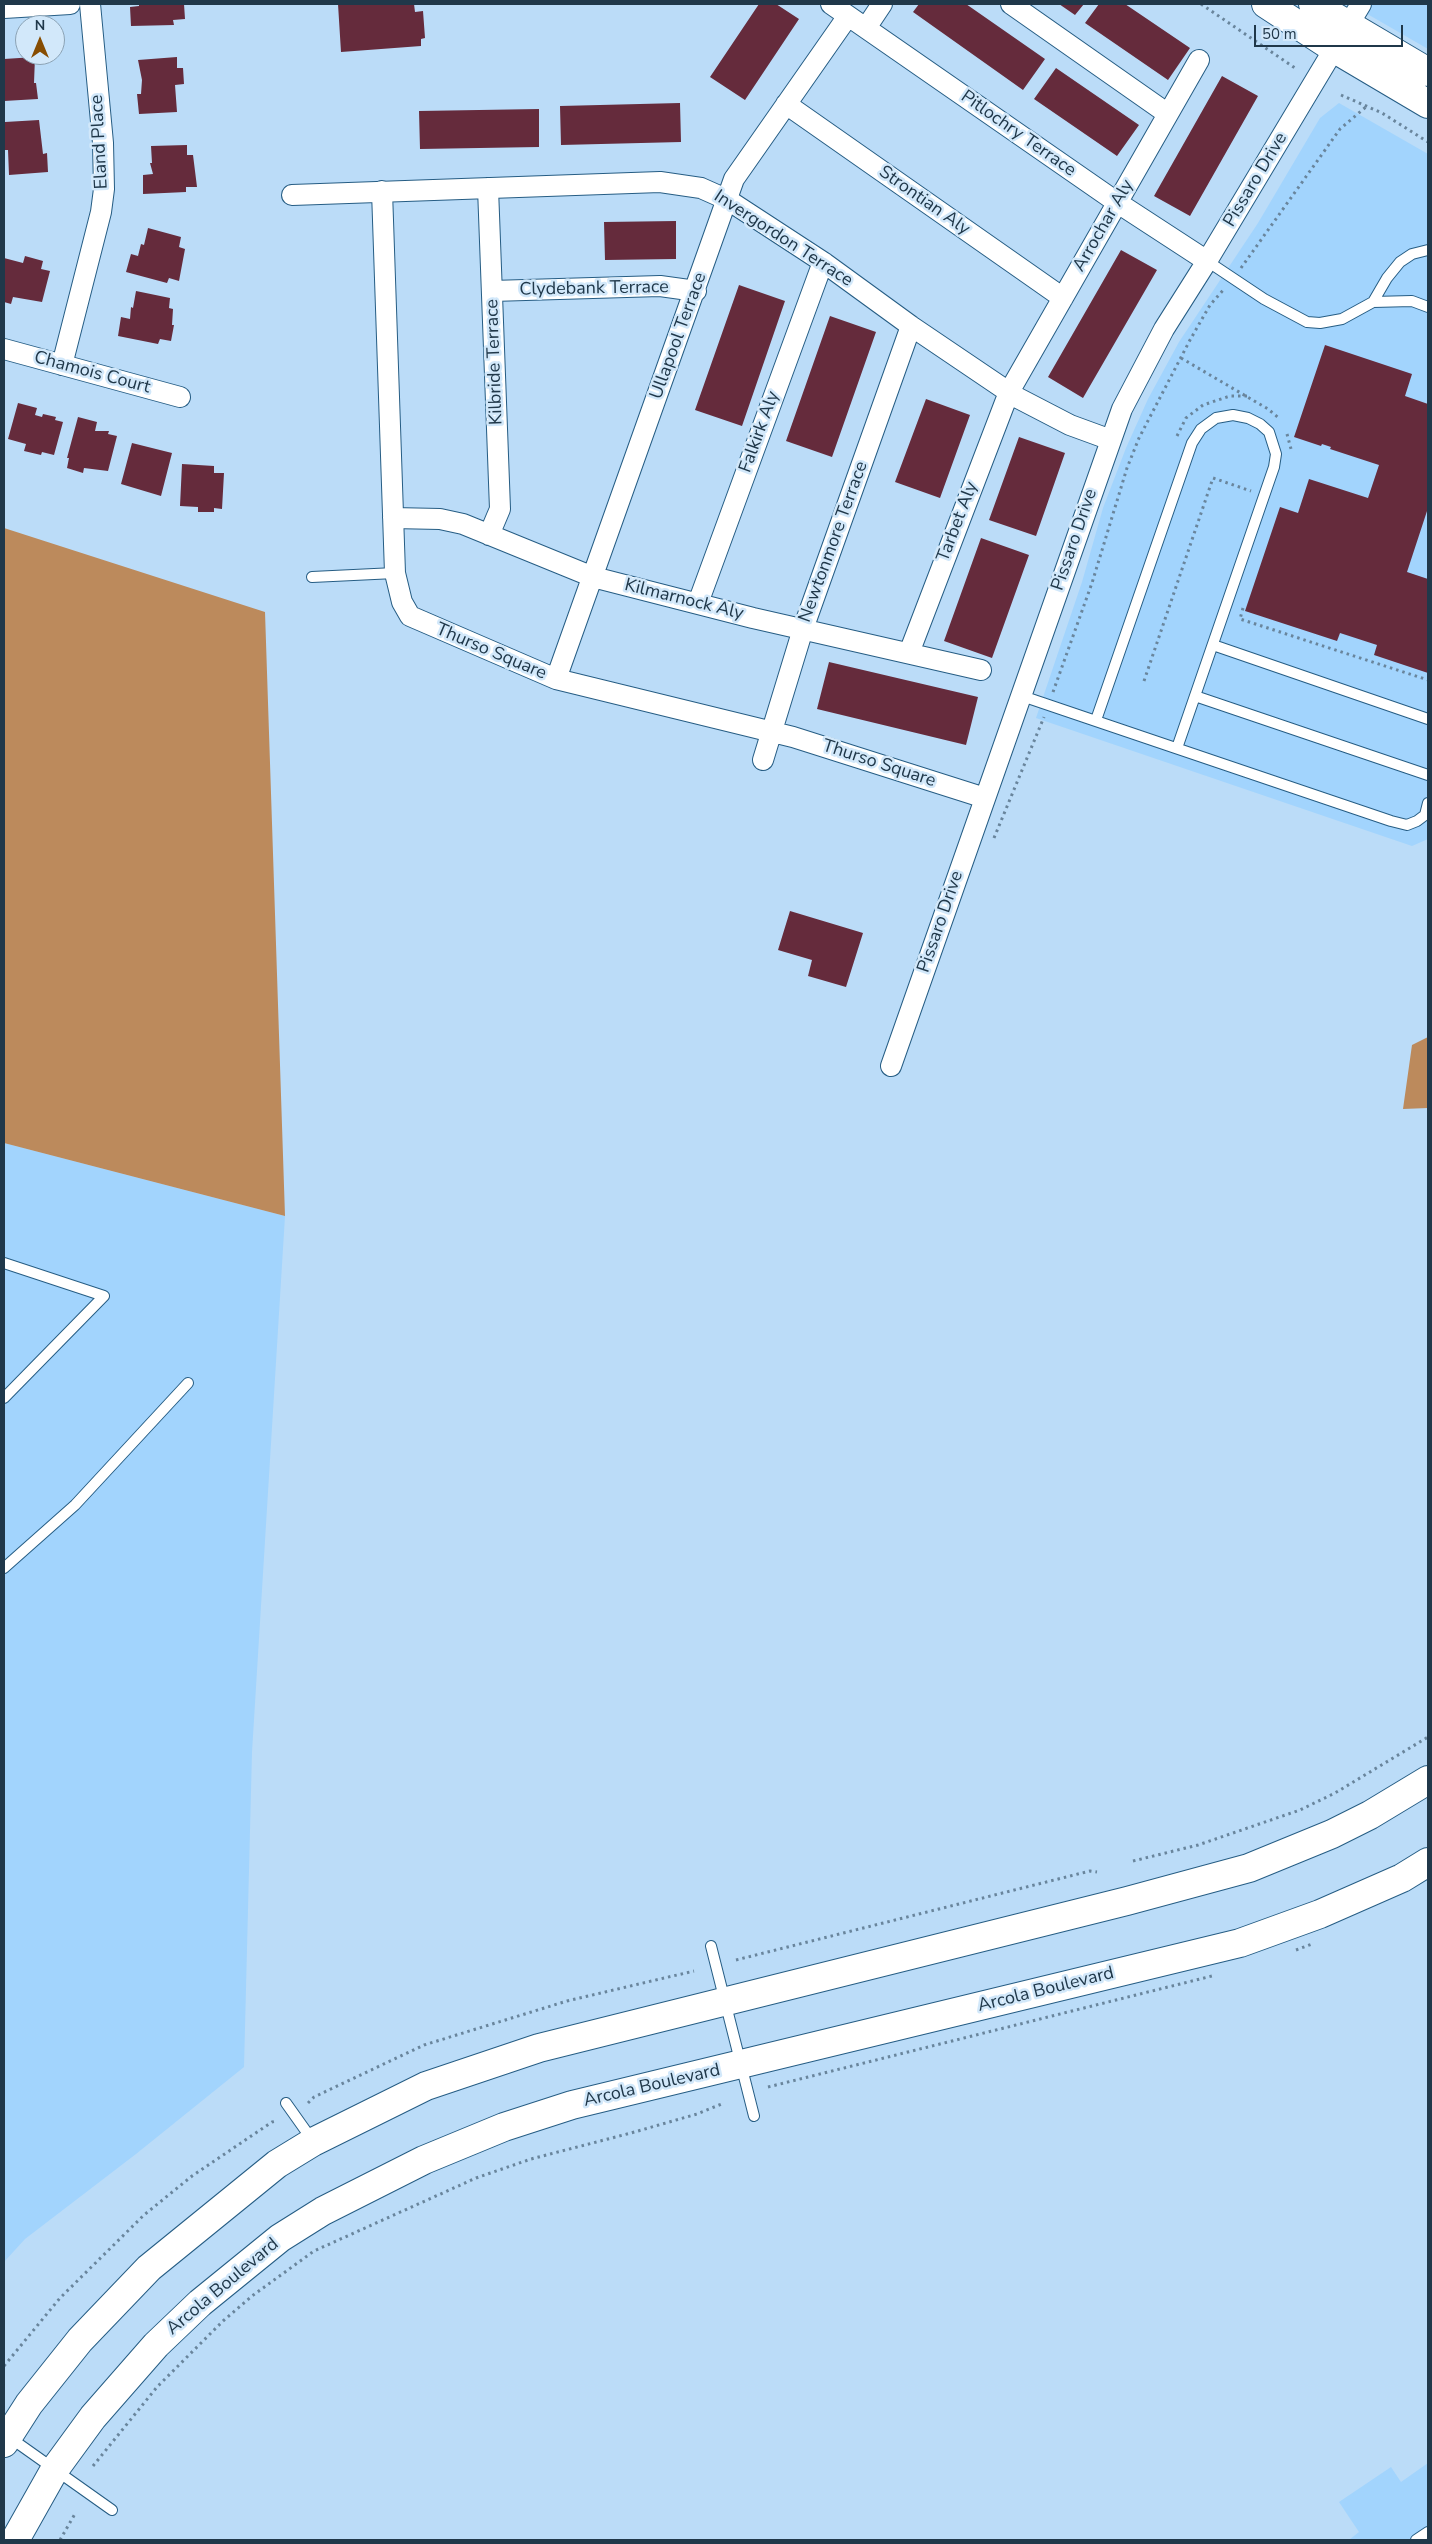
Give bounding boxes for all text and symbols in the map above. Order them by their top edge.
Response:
north arrow [15,15,65,65]
scale bar [1257,15,1406,47]
text: N [35,16,45,35]
text: 50 m [1262,24,1297,44]
street label: Pitlochry Terrace [956,86,1080,182]
street label: Eland Place [87,94,113,190]
street label: Pissaro Drive [1219,129,1293,231]
street label: Strontian Aly [874,162,974,240]
street label: Arrochar Aly [1069,176,1139,276]
street label: Invergordon Terrace [710,186,856,292]
street label: Ullapool Terrace [646,270,712,402]
street label: Clydebank Terrace [519,277,669,301]
street label: Kilbride Terrace [482,299,508,425]
street label: Chamois Court [31,347,153,399]
street label: Falkirk Aly [735,388,785,476]
street label: Newtonmore Terrace [795,459,873,625]
street label: Tarbet Aly [933,479,983,565]
street label: Pissaro Drive [1048,486,1102,594]
street label: Kilmarnock Aly [622,575,746,625]
street label: Thurso Square [433,619,549,685]
street label: Thurso Square [820,736,938,792]
street label: Pissaro Drive [914,868,968,976]
street label: Arcola Boulevard [976,1963,1116,2017]
street label: Arcola Boulevard [582,2060,722,2112]
street label: Arcola Boulevard [163,2234,283,2340]

